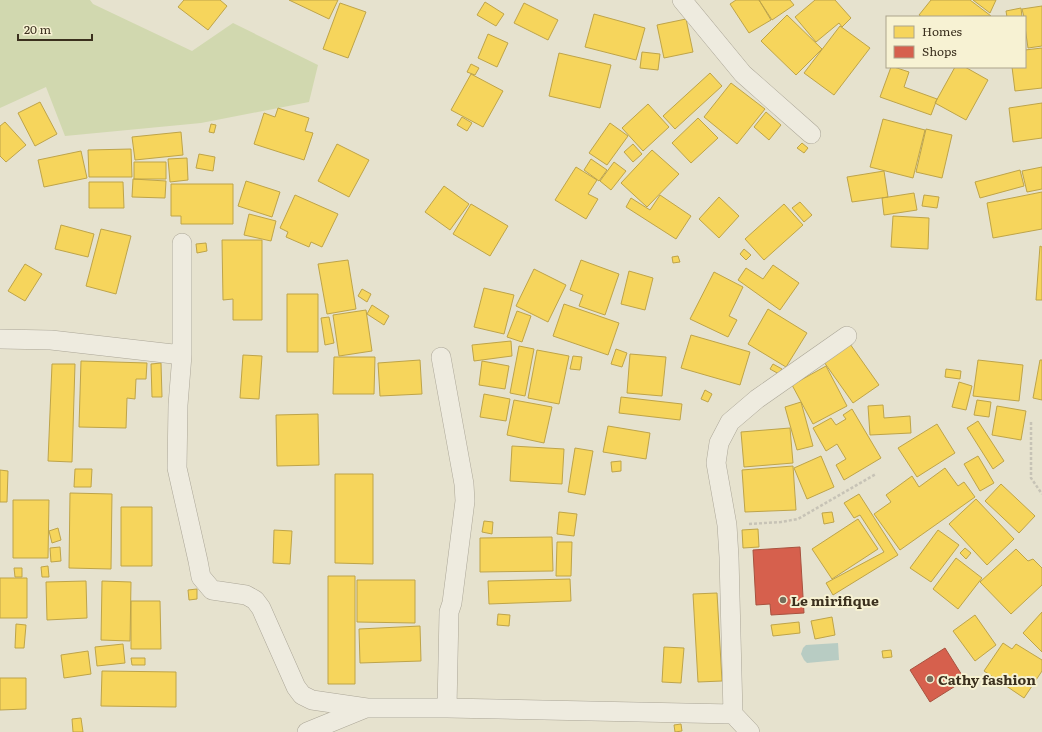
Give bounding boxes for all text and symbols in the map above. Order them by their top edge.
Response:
scale bar [18,16,92,42]
legend [886,16,1026,68]
text: 20 m [24,20,51,38]
text: Homes [922,22,962,40]
text: Shops [922,42,957,60]
place label: Le mirifique [791,590,879,610]
marker: Le mirifique [778,595,788,605]
place label: Cathy fashion [938,669,1036,689]
marker: Cathy fashion [925,674,935,684]

